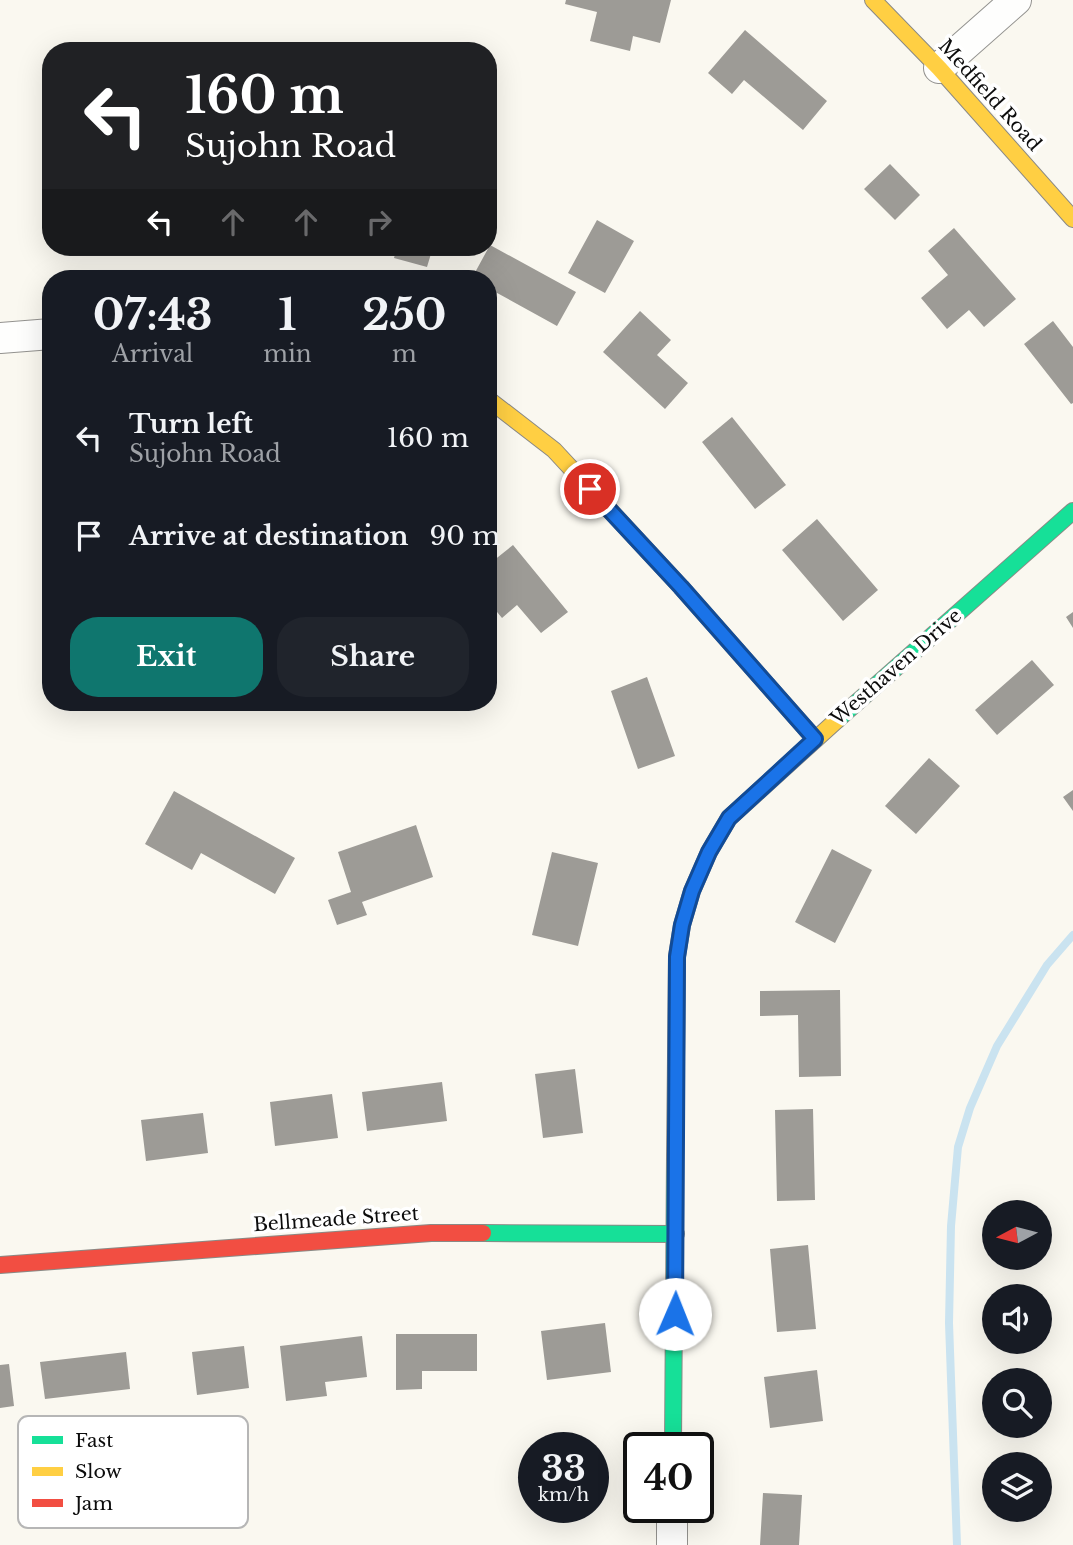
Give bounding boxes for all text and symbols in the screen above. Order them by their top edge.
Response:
street label: Medfield Road [934,34,1046,156]
text: 160 m [185,65,344,126]
icon: left [70,70,161,161]
text: Sujohn Road [185,126,396,166]
icon: left [141,203,179,241]
icon: ahead [214,203,252,241]
icon: ahead [287,203,325,241]
icon: right [360,203,398,241]
text: 07:43 [93,289,213,341]
text: 1 [278,289,297,341]
text: 250 [362,289,446,341]
text: Arrival [112,340,193,368]
text: min [263,340,312,368]
text: m [392,340,417,368]
text: Turn left [129,408,253,440]
icon: left [70,419,108,457]
text: 160 m [387,422,469,454]
text: Sujohn Road [129,440,281,468]
pin [560,459,620,519]
icon: arrive [571,470,609,508]
icon: arrive [70,517,108,555]
text: Arrive at destination [129,520,409,552]
text: 90 m [430,520,500,552]
street label: Westhaven Drive [825,604,966,731]
button: Exit [70,617,263,697]
button: Share [277,617,469,697]
north arrow [982,1200,1052,1270]
map controls [982,1200,1052,1522]
street label: Bellmeade Street [252,1202,420,1236]
position arrow [638,1277,712,1351]
button: sound [982,1284,1052,1354]
button: search [982,1368,1052,1438]
legend [18,1416,248,1528]
text: Fast [75,1429,114,1452]
speed limit sign: 40 [623,1432,714,1523]
text: 33 [541,1447,586,1490]
button: layers [982,1452,1052,1522]
text: Slow [75,1460,122,1483]
text: km/h [538,1484,589,1506]
text: Jam [72,1492,113,1515]

